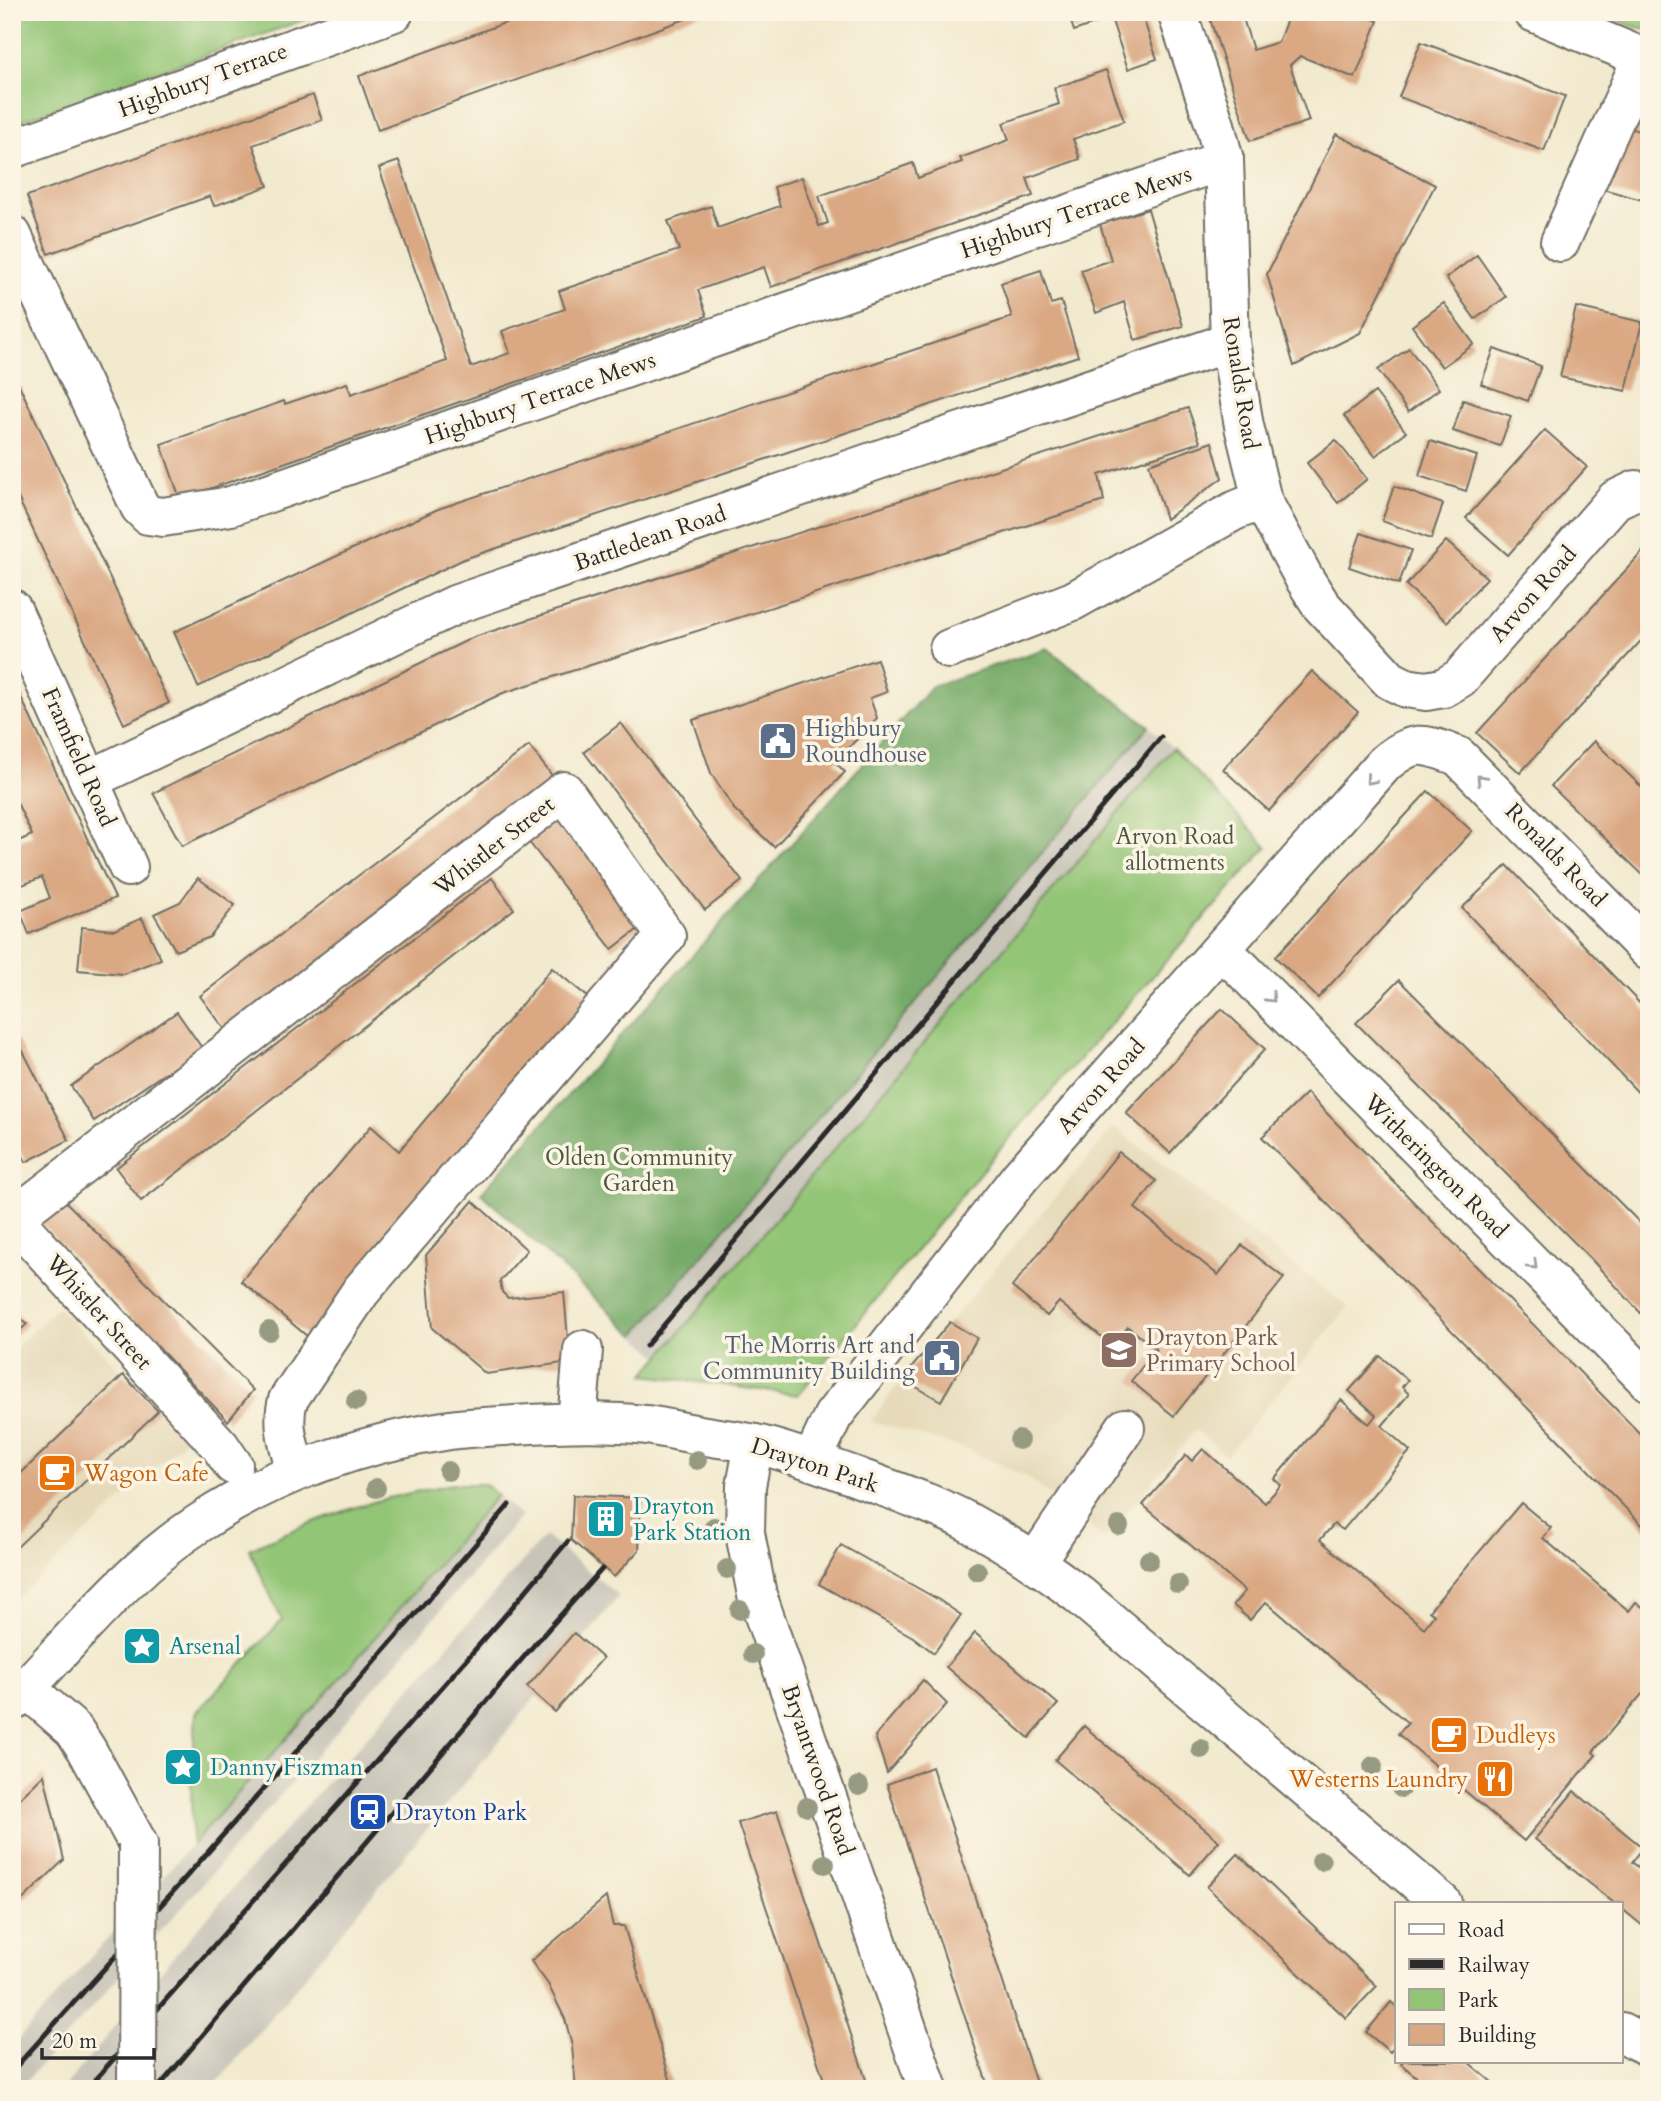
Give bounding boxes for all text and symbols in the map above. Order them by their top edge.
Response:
street label: Highbury Terrace [114,35,292,125]
street label: Highbury Terrace Mews [956,158,1196,266]
street label: Ronalds Road [1215,314,1267,452]
street label: Highbury Terrace Mews [420,344,660,452]
street label: Battledean Road [570,497,731,579]
street label: Arvon Road [1482,539,1584,649]
street label: Framfield Road [35,683,124,832]
place label: Highbury Roundhouse [805,713,927,770]
public building icon: Highbury Roundhouse [757,720,799,762]
one-way arrow [1366,772,1378,785]
one-way arrow [1477,774,1490,787]
street label: Whistler Street [426,789,561,904]
street label: Ronalds Road [1498,796,1614,914]
park label: Arvon Road allotments [1116,821,1235,878]
one-way arrow [1262,989,1275,1002]
street label: Arvon Road [1050,1031,1153,1140]
street label: Witherington Road [1356,1086,1516,1246]
park label: Olden Community Garden [545,1142,733,1199]
street label: Whistler Street [38,1247,159,1376]
one-way arrow [1525,1256,1538,1269]
place label: Drayton Park Primary School [1146,1322,1296,1379]
school or university icon: Drayton Park Primary School [1098,1329,1140,1371]
place label: The Morris Art and Community Building [703,1330,916,1387]
public building icon: The Morris Art and Community Building [921,1337,963,1379]
street label: Drayton Park [747,1430,883,1500]
cafe icon: Wagon Cafe [36,1452,78,1494]
place label: Wagon Cafe [83,1458,209,1489]
place label: Drayton Park Station [633,1491,751,1548]
building icon: Drayton Park Station [585,1498,627,1540]
place icon: Arsenal [121,1625,163,1667]
place label: Arsenal [169,1631,241,1662]
street label: Bryantwood Road [774,1680,862,1860]
cafe icon: Dudleys [1428,1714,1470,1756]
place label: Dudleys [1476,1720,1556,1751]
place icon: Danny Fiszman [162,1746,204,1788]
place label: Danny Fiszman [210,1752,363,1783]
restaurant icon: Westerns Laundry [1474,1758,1516,1800]
place label: Westerns Laundry [1288,1764,1468,1795]
station icon: Drayton Park [347,1791,389,1833]
place label: Drayton Park [395,1797,528,1828]
legend [1395,1902,1622,2062]
text: Road [1458,1916,1504,1945]
text: Railway [1458,1951,1530,1980]
text: Park [1458,1986,1499,2015]
scale bar [42,2017,154,2061]
text: Building [1458,2021,1536,2050]
text: 20 m [52,2027,97,2056]

